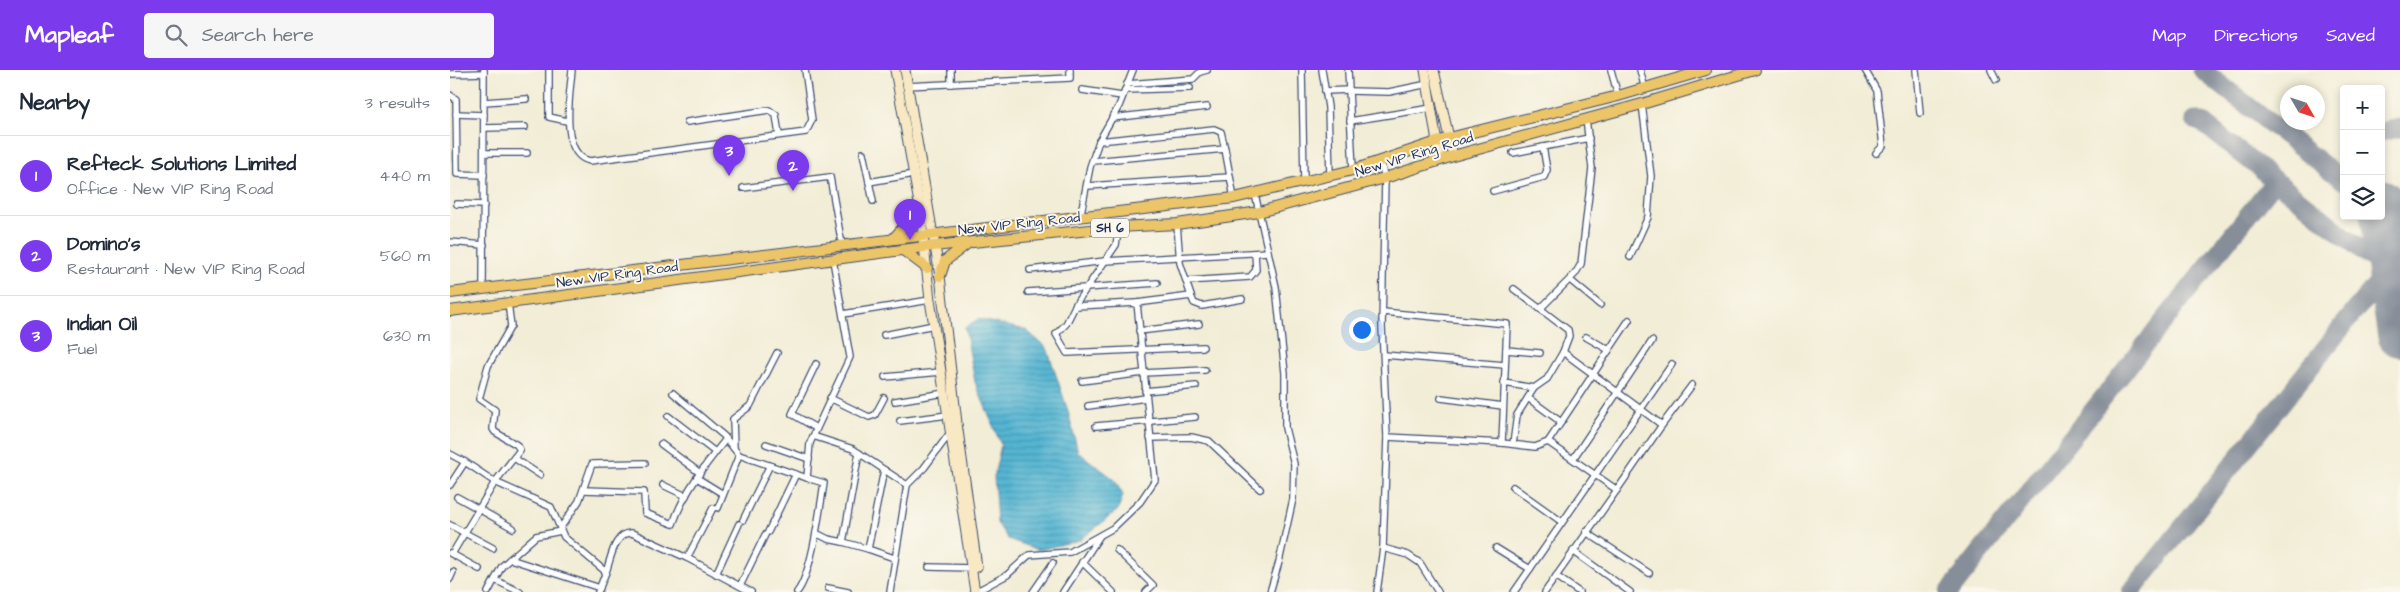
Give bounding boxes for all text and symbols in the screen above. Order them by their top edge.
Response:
search box [144,13,494,58]
text: Mapleaf [25,18,114,52]
icon: search [162,21,190,49]
text: Search here [202,22,314,49]
text: Map [2152,23,2186,48]
text: Directions [2214,23,2298,48]
text: Saved [2326,23,2375,48]
north arrow [2280,85,2325,130]
map controls [2340,85,2385,220]
button: + [2340,85,2385,130]
text: Nearby [20,88,90,117]
text: 3 results [365,92,430,114]
street label: New VIP Ring Road [1353,127,1476,182]
button: − [2340,130,2385,175]
pin: 3 [713,135,745,176]
pin: 2 [777,150,809,191]
text: Refteck Solutions Limited [67,151,296,178]
text: 1 [35,165,37,187]
text: 440 m [379,165,430,187]
button: layers [2340,175,2385,220]
text: Office · New VIP Ring Road [67,178,273,200]
pin: 1 [894,199,926,240]
street label: New VIP Ring Road [957,208,1081,240]
road number: SH 6 [1091,218,1129,238]
text: Domino's [67,231,140,258]
text: 2 [31,245,41,267]
text: 560 m [380,245,430,267]
street label: New VIP Ring Road [555,257,679,293]
text: Restaurant · New VIP Ring Road [67,258,305,280]
text: Indian Oil [67,311,137,338]
your location [1349,317,1375,343]
text: 3 [32,325,40,347]
text: 630 m [383,325,430,347]
text: Fuel [67,338,97,360]

